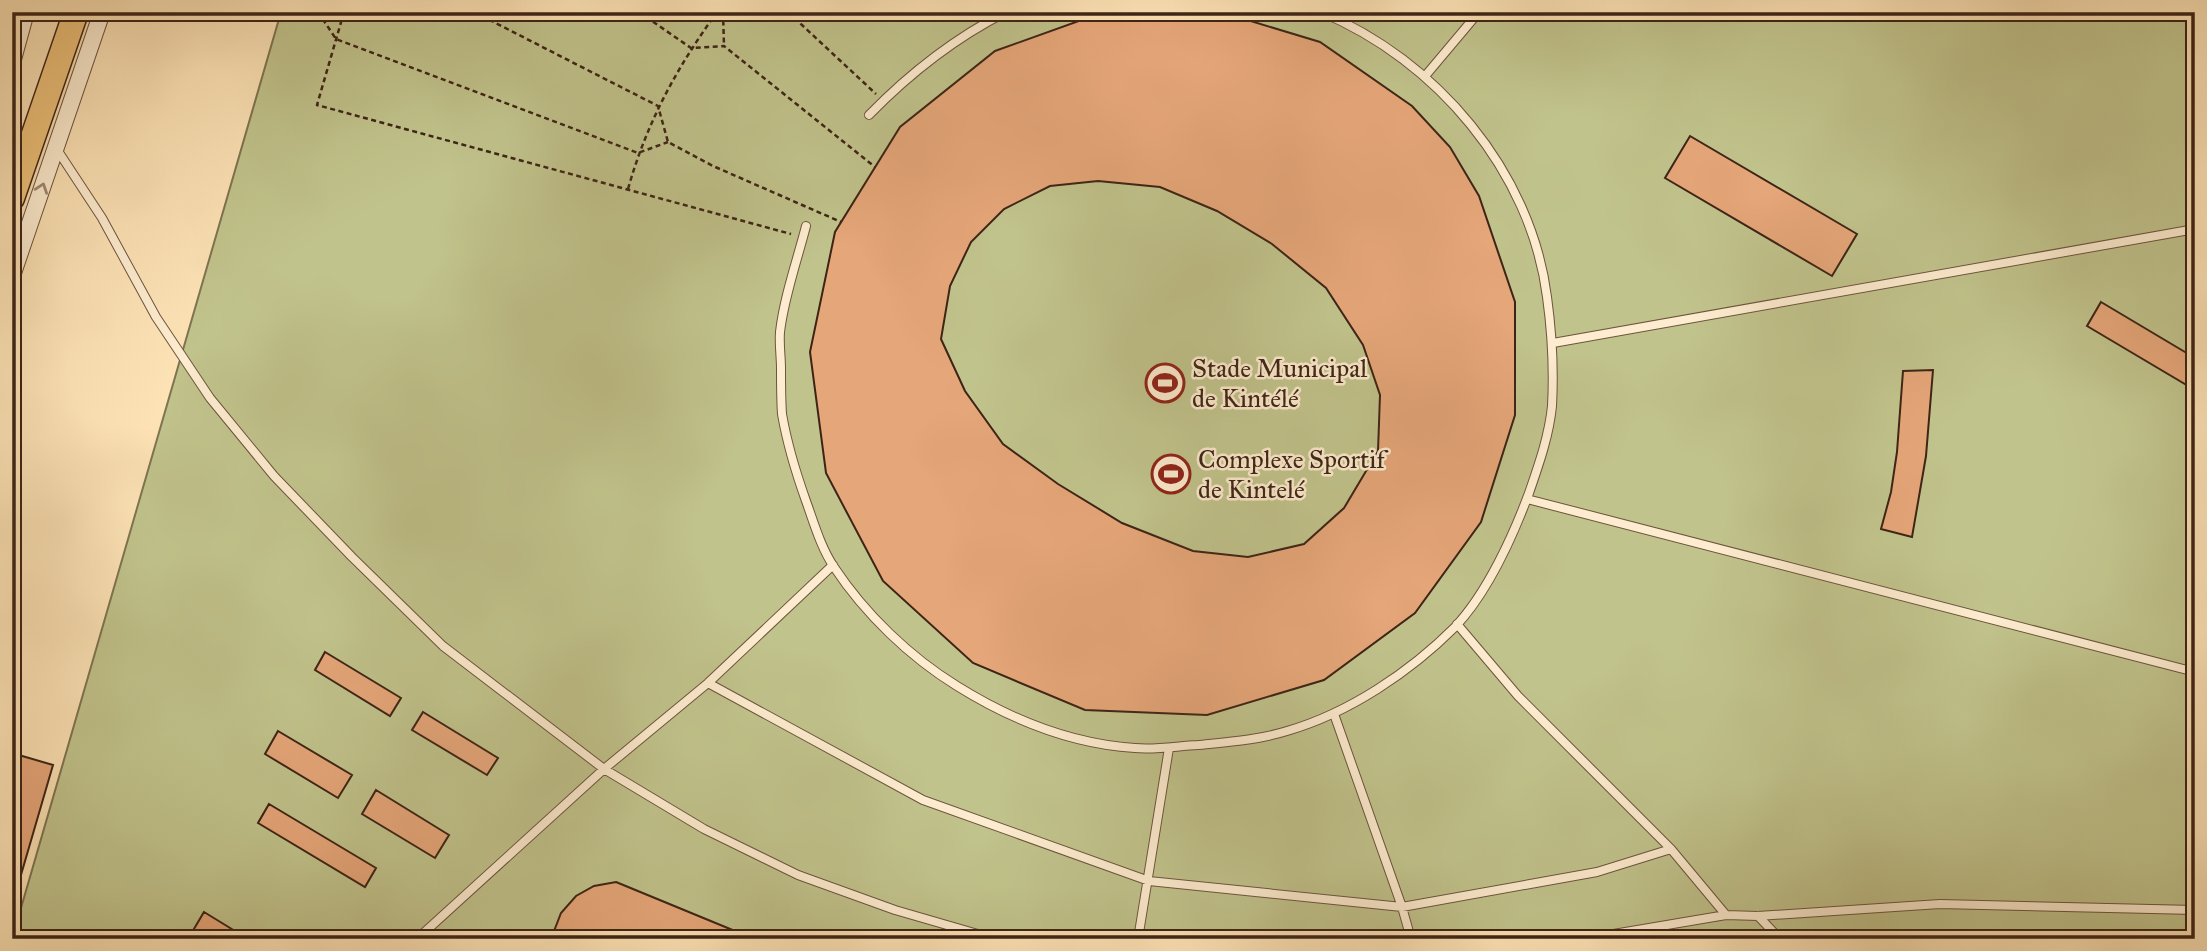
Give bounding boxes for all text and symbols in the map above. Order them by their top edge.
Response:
one-way arrow [34,182,48,194]
place label: Stade Municipal de Kintélé [1192,352,1367,414]
sports icon: Stade Municipal de Kintélé [1144,362,1186,404]
place label: Complexe Sportif de Kintelé [1198,443,1389,505]
sports icon: Complexe Sportif de Kintelé [1150,453,1192,495]

